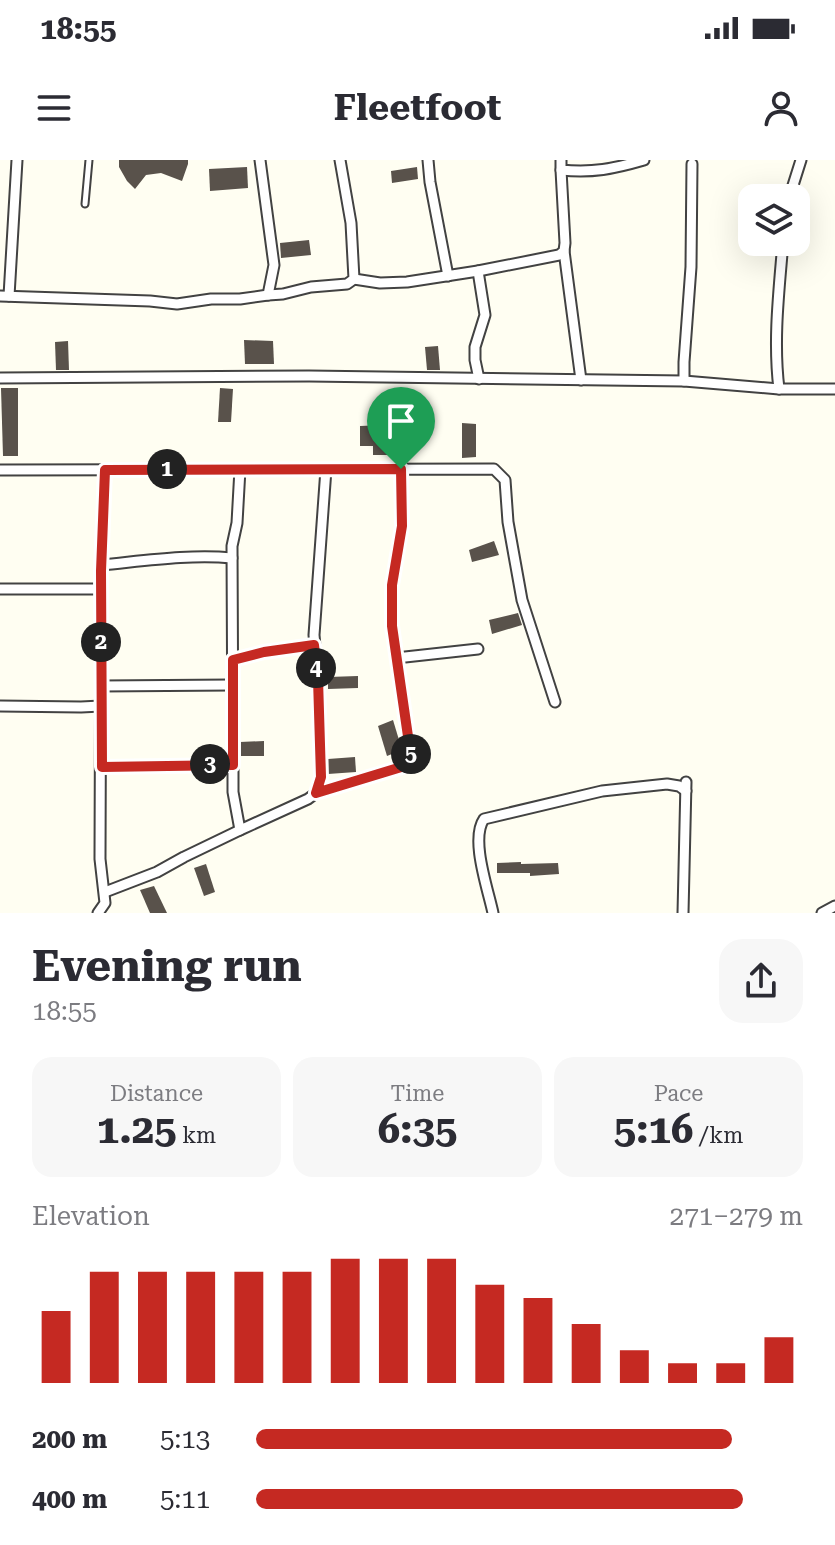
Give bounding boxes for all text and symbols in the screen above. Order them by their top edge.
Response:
text: 18:55 [40,11,117,46]
icon: menu [32,86,76,130]
icon: person [759,86,803,130]
text: Fleetfoot [334,87,501,129]
map controls [738,184,810,256]
button: layers [738,184,810,256]
pin [367,387,435,469]
icon: arrive [379,399,423,443]
pin: 1 [147,449,187,489]
text: 1 [161,456,173,481]
pin: 2 [81,622,121,662]
text: 2 [95,629,107,654]
pin: 4 [296,648,336,688]
text: 4 [310,655,322,680]
pin: 5 [391,734,431,774]
text: 5 [405,741,417,766]
pin: 3 [190,744,230,784]
text: 3 [204,751,216,776]
button: share [719,939,803,1023]
text: Evening run [32,940,302,992]
text: 18:55 [32,996,97,1026]
text: Distance [110,1081,203,1106]
text: Time [391,1081,444,1106]
text: Pace [654,1081,703,1106]
text: 1.25 [97,1106,177,1153]
text: 6:35 [378,1106,457,1153]
text: 5:16 [614,1106,693,1153]
text: km [177,1123,216,1148]
text: /km [693,1123,743,1148]
text: Elevation [32,1201,150,1231]
text: 271–279 m [670,1201,803,1231]
text: 200 m [32,1424,107,1454]
text: 5:13 [160,1424,210,1454]
text: 400 m [32,1484,107,1514]
text: 5:11 [160,1484,210,1514]

